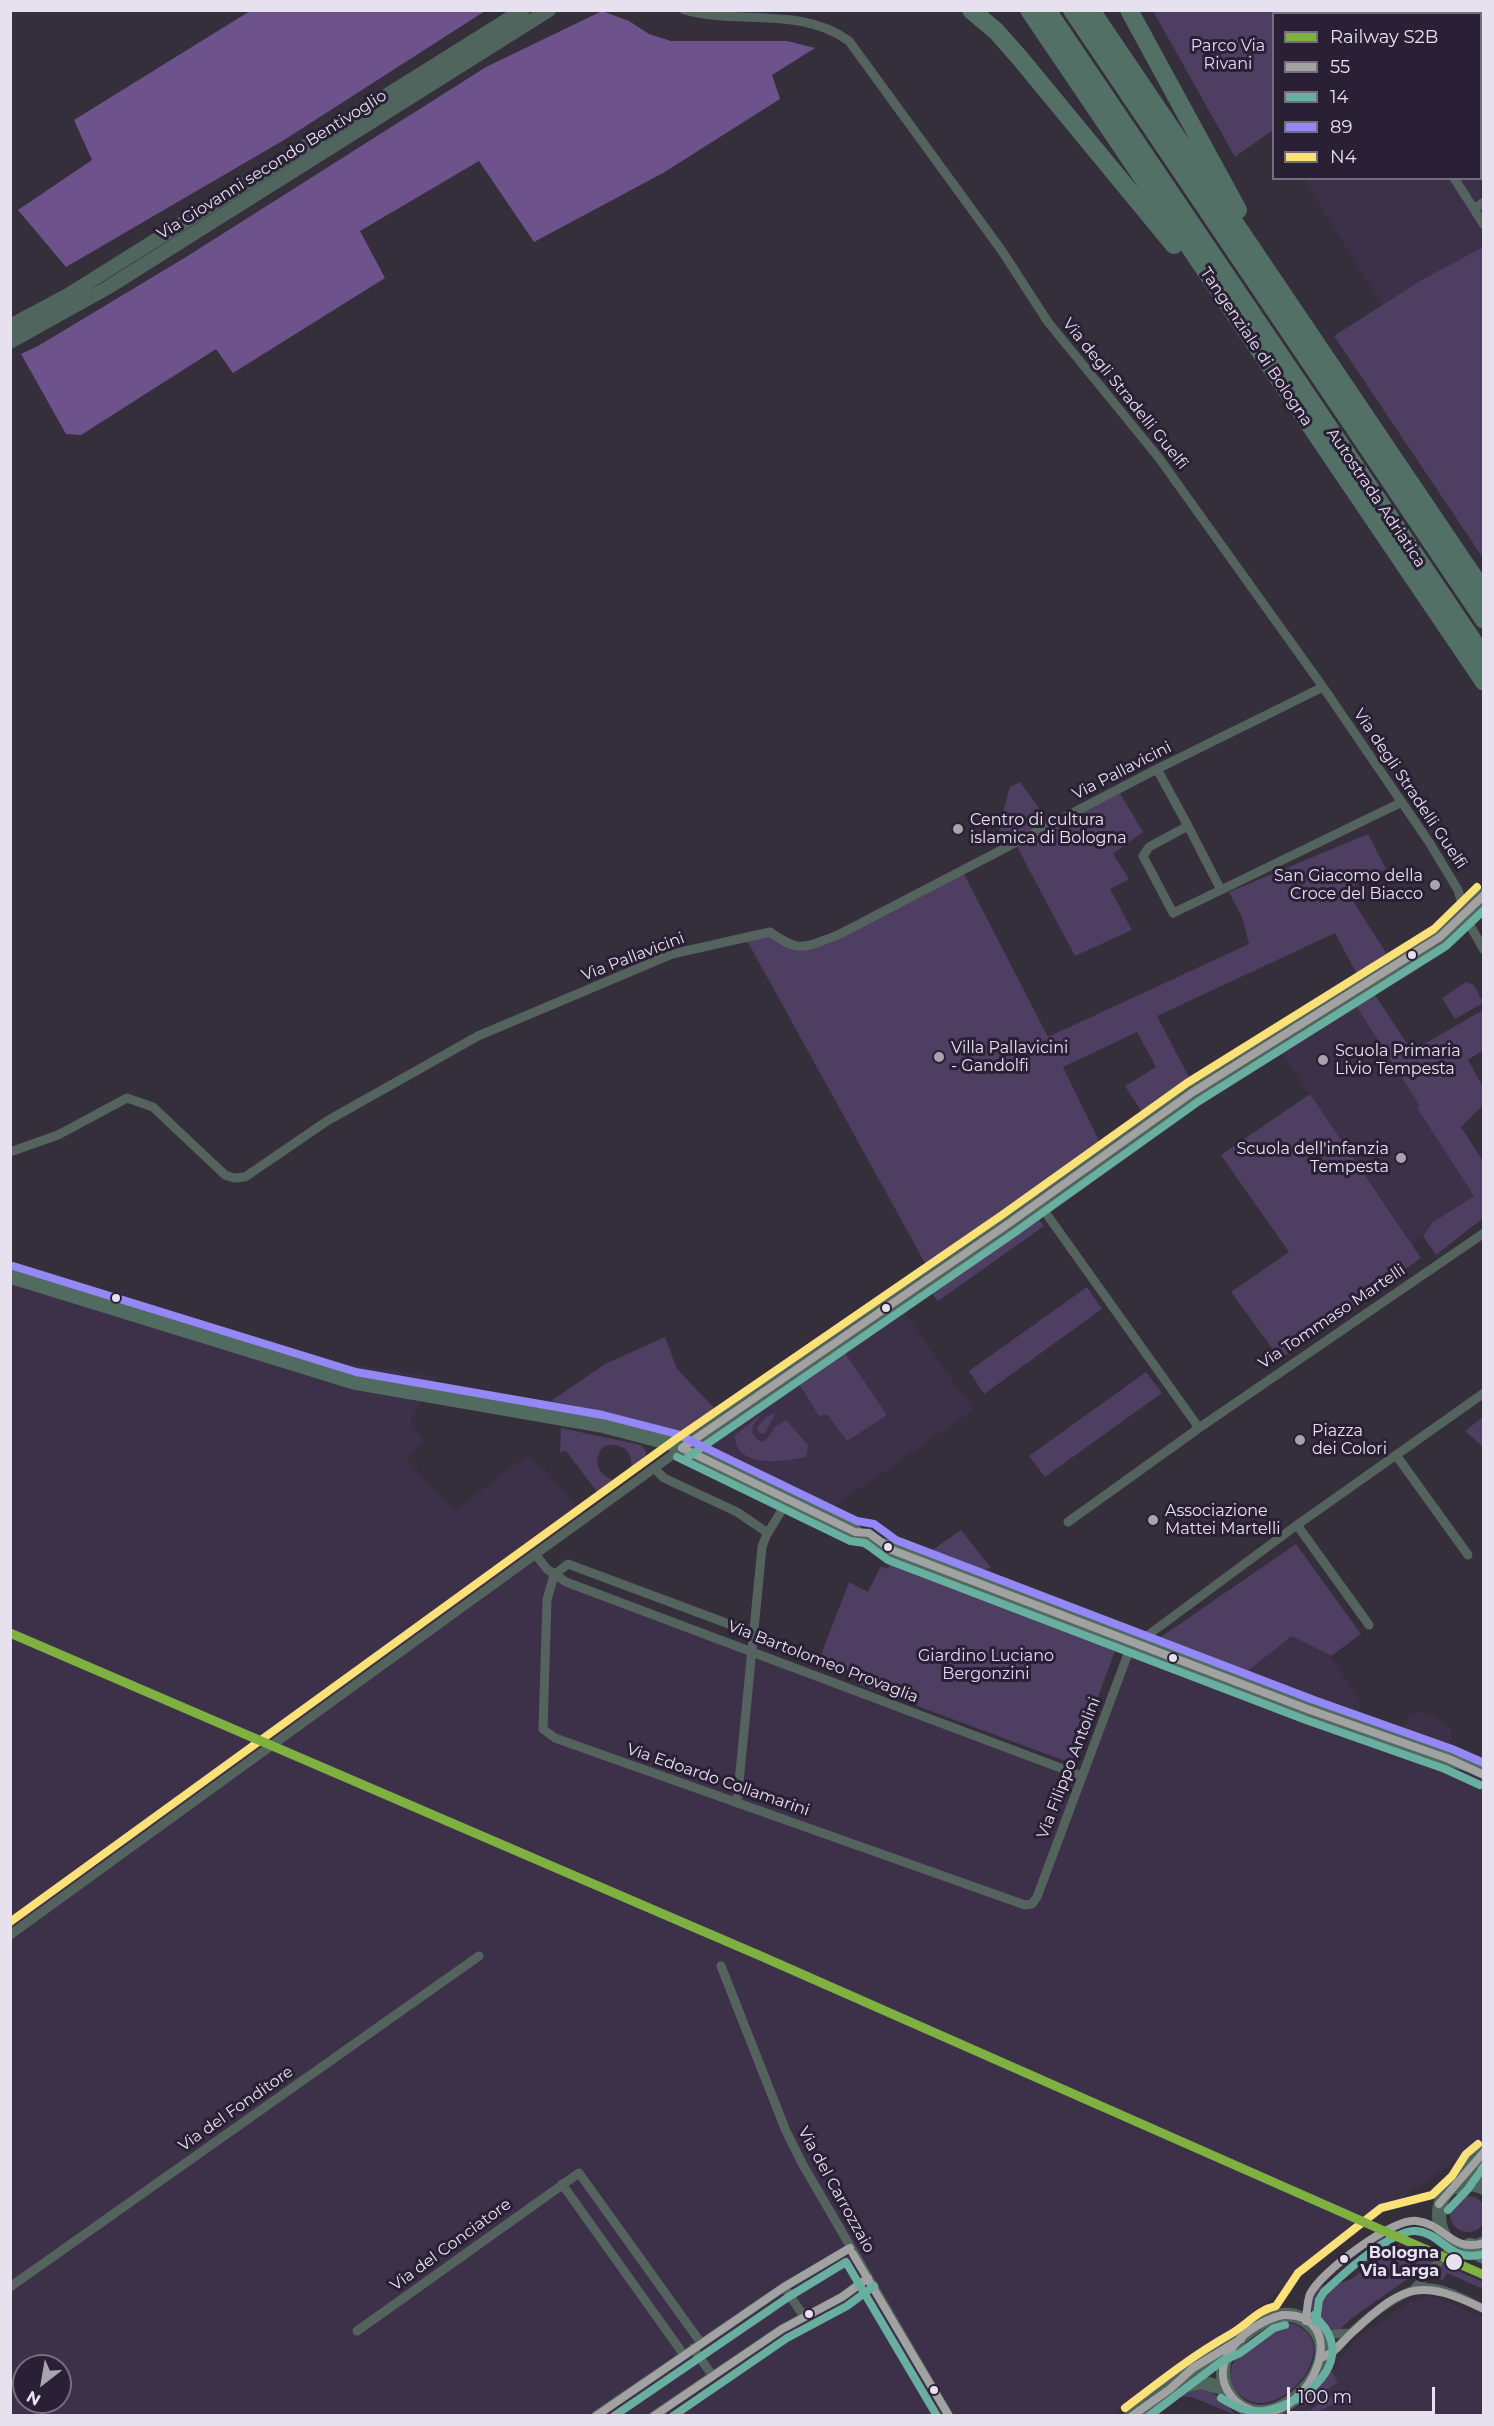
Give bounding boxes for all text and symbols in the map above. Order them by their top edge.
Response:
legend [1272,12,1482,180]
text: Railway S2B [1330,26,1438,48]
park label: Parco Via Rivani [1191,36,1265,74]
text: 55 [1330,56,1350,78]
street label: Via Giovanni secondo Bentivoglio [154,86,390,244]
text: 14 [1330,86,1348,108]
text: 89 [1330,116,1352,138]
text: N4 [1330,146,1357,168]
street label: Tangenziale di Bologna [1196,264,1316,430]
street label: Via degli Stradelli Guelfi [1058,315,1192,473]
street label: Autostrada Adriatica [1322,425,1430,571]
street label: Via degli Stradelli Guelfi [1349,705,1471,873]
street label: Via Pallavicini [1069,738,1175,804]
place label: Centro di cultura islamica di Bologna [970,810,1127,848]
marker: Centro di cultura islamica di Bologna [951,822,965,836]
place label: San Giacomo della Croce del Biacco [1274,866,1423,904]
marker: San Giacomo della Croce del Biacco [1428,878,1442,892]
street label: Via Pallavicini [579,929,687,985]
unlabelled marker [1406,949,1418,961]
place label: Villa Pallavicini - Gandolfi [951,1038,1068,1076]
place label: Scuola Primaria Livio Tempesta [1335,1041,1461,1079]
marker: Villa Pallavicini - Gandolfi [932,1050,946,1064]
marker: Scuola Primaria Livio Tempesta [1316,1053,1330,1067]
place label: Scuola dell'infanzia Tempesta [1237,1139,1389,1177]
marker: Scuola dell'infanzia Tempesta [1394,1151,1408,1165]
street label: Via Tommaso Martelli [1255,1261,1409,1373]
unlabelled marker [110,1292,122,1304]
unlabelled marker [880,1302,892,1314]
place label: Piazza dei Colori [1312,1421,1387,1459]
marker: Piazza dei Colori [1293,1433,1307,1447]
place label: Associazione Mattei Martelli [1165,1501,1280,1539]
marker: Associazione Mattei Martelli [1146,1513,1160,1527]
unlabelled marker [882,1541,894,1553]
street label: Via Bartolomeo Provaglia [725,1617,921,1707]
park label: Giardino Luciano Bergonzini [918,1646,1054,1684]
unlabelled marker [1167,1652,1179,1664]
street label: Via Filippo Antolini [1033,1695,1105,1841]
street label: Via Edoardo Collamarini [624,1740,812,1820]
street label: Via del Fonditore [175,2062,297,2156]
street label: Via del Carrozzaio [793,2124,879,2256]
street label: Via del Conciatore [387,2195,515,2295]
place label: Bologna Via Larga [1361,2243,1439,2281]
marker: Bologna Via Larga [1444,2252,1464,2272]
unlabelled marker [1338,2253,1350,2265]
unlabelled marker [803,2308,815,2320]
north arrow [12,2354,72,2414]
scale bar [1290,2375,1438,2413]
unlabelled marker [928,2384,940,2396]
text: 100 m [1298,2386,1352,2408]
text: N [23,2387,44,2410]

